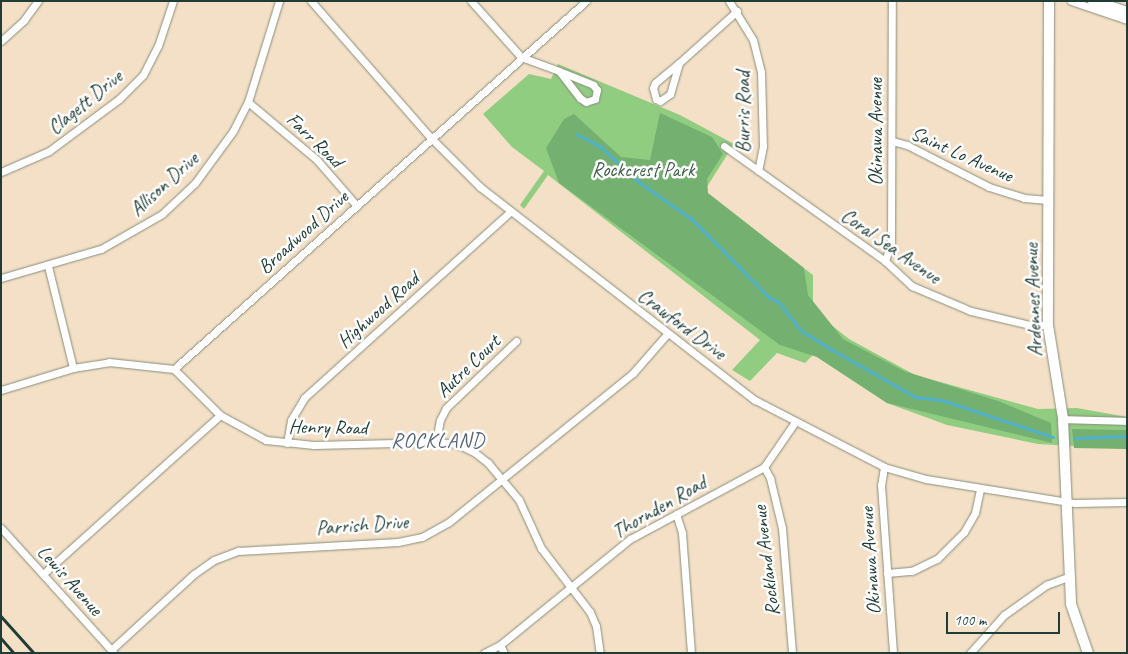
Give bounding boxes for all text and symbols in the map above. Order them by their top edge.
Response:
street label: Clagett Drive [43,65,127,139]
street label: Burris Road [731,71,755,153]
street label: Okinawa Avenue [863,78,887,186]
street label: Farr Road [282,107,348,173]
street label: Saint Lo Avenue [907,121,1017,187]
street label: Allison Drive [125,147,203,221]
park label: Rockcrest Park [591,157,695,181]
street label: Broadwood Drive [253,185,353,279]
street label: Coral Sea Avenue [837,203,945,289]
street label: Ardennes Avenue [1019,243,1047,357]
street label: Highwood Road [332,267,424,353]
street label: Crawford Drive [633,283,731,365]
street label: Autre Court [431,330,505,402]
street label: Henry Road [288,414,368,440]
district label: ROCKLAND [390,427,486,453]
street label: Thornden Road [608,471,710,543]
street label: Rockland Avenue [747,504,785,618]
street label: Okinawa Avenue [854,506,886,616]
street label: Parrish Drive [315,510,409,540]
street label: Lewis Avenue [32,540,108,620]
scale bar [948,602,1062,634]
text: 100 m [954,611,986,630]

